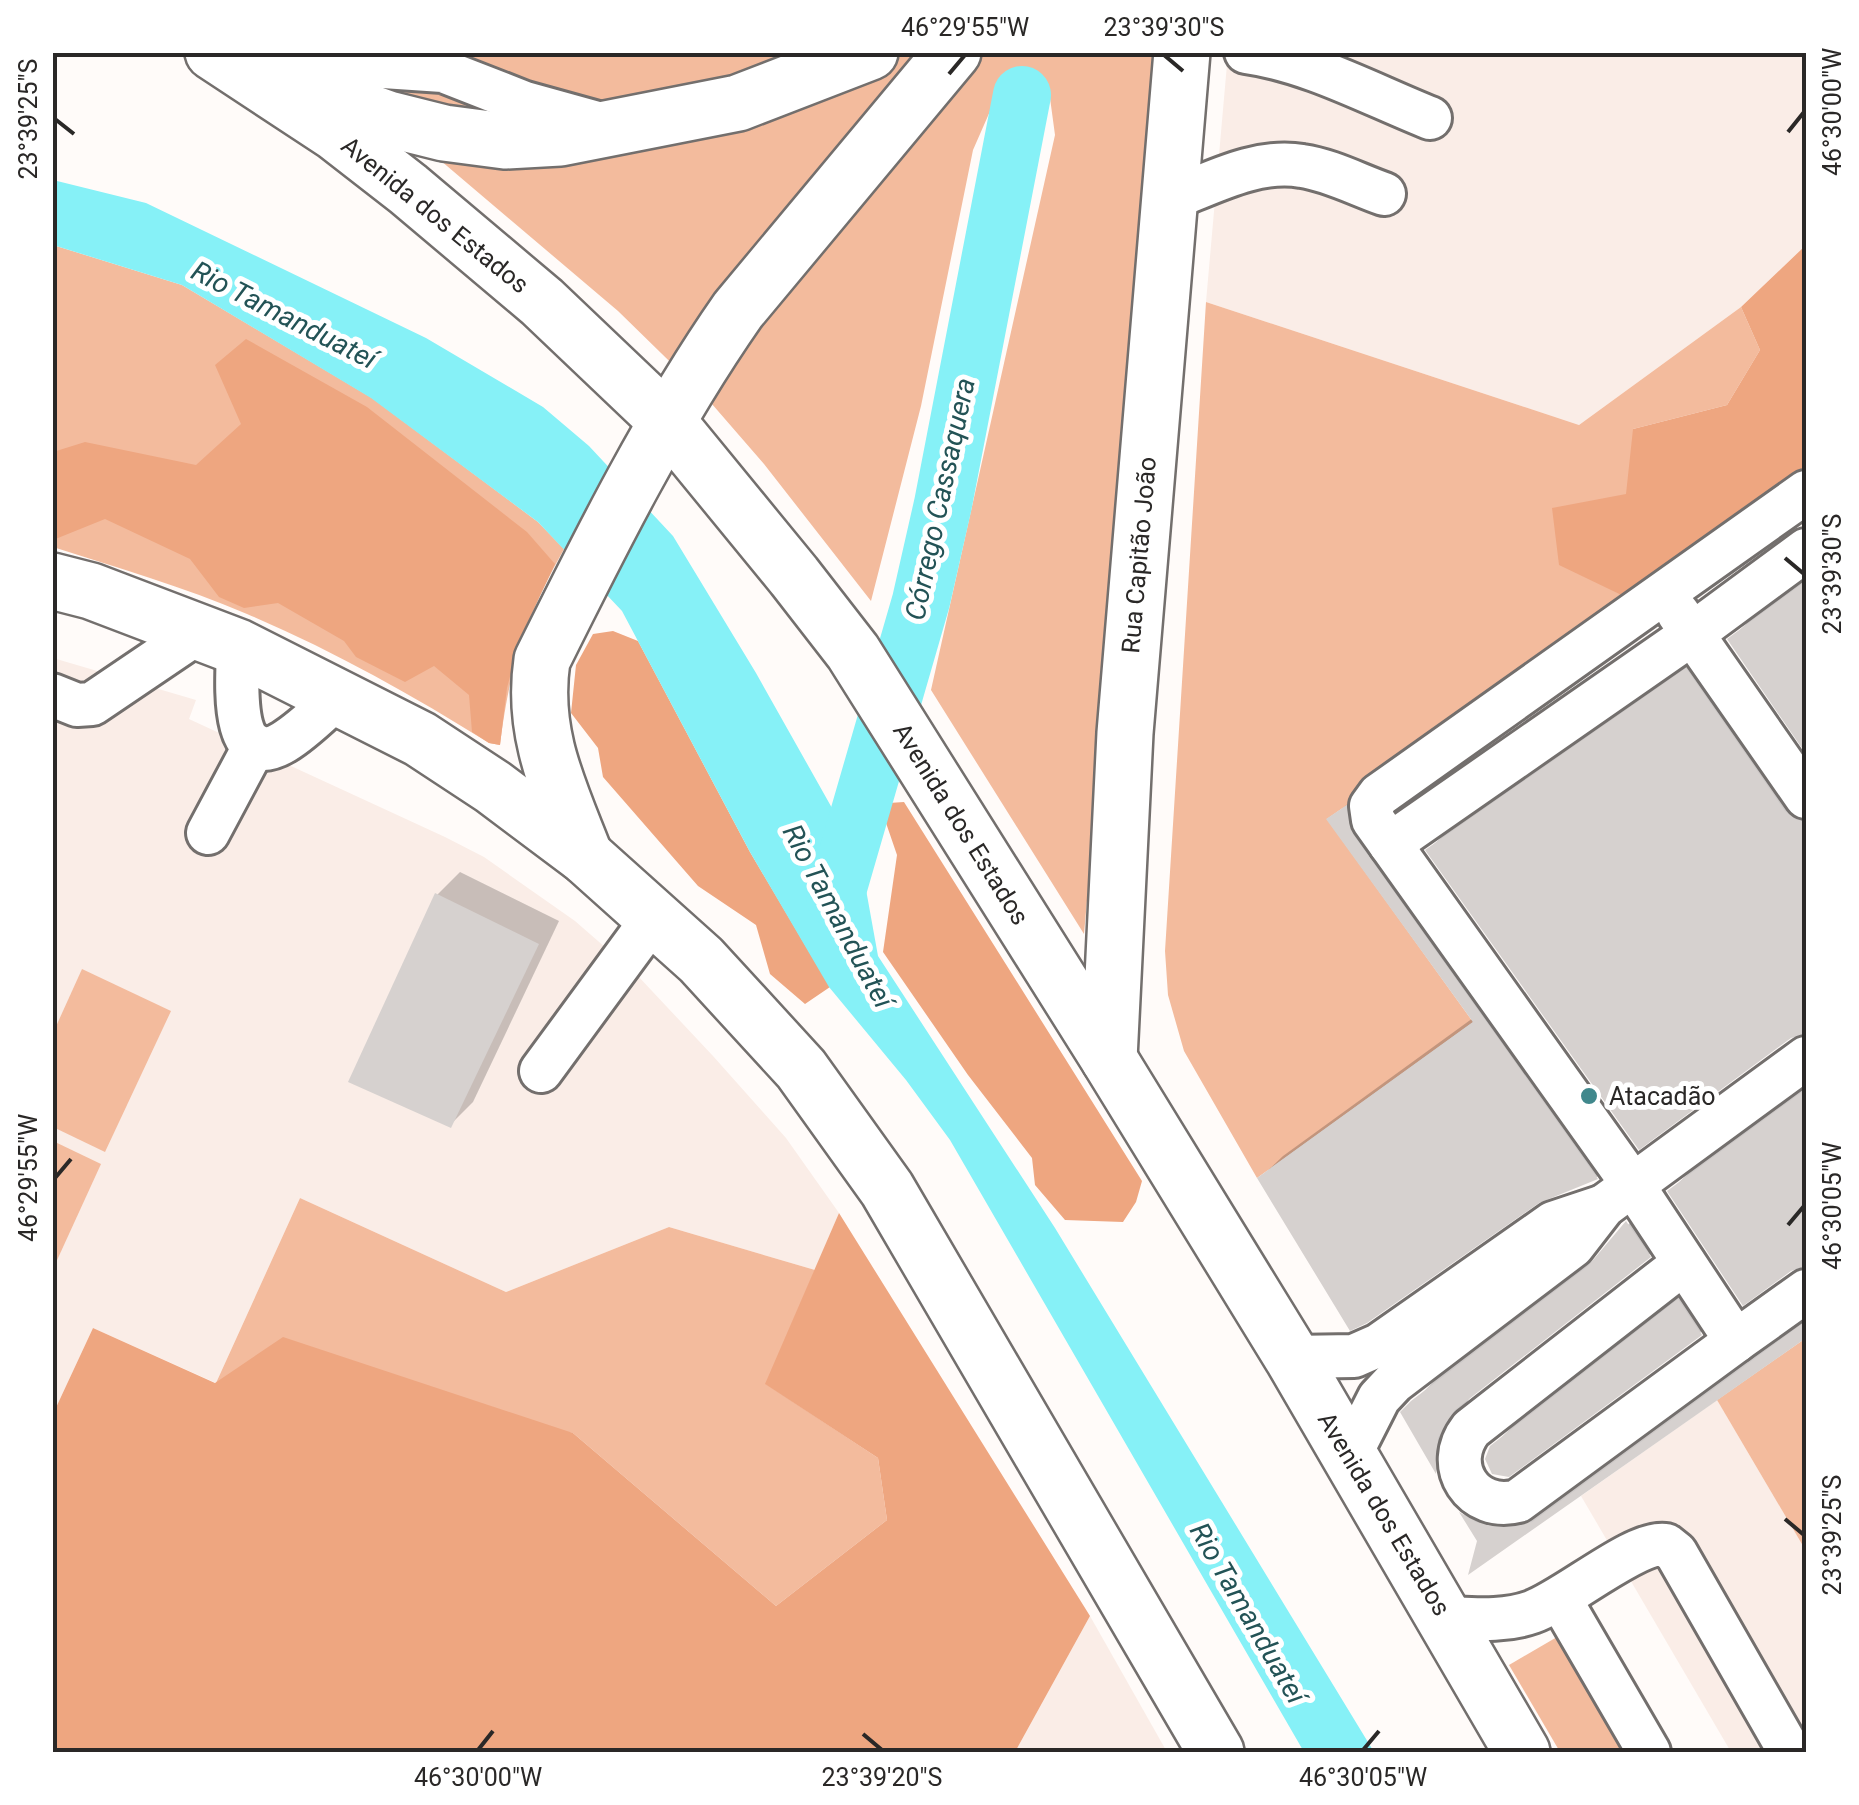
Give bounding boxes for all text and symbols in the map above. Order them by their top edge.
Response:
text: 46°29'55"W [901,13,1029,42]
text: 23°39'30"S [1104,13,1224,42]
text: 46°30'00"W [1818,48,1847,176]
text: 23°39'25"S [14,59,43,179]
street label: Avenida dos Estados [336,131,534,299]
water label: Rio Tamanduateí [186,254,385,377]
water label: Córrego Cassaquera [898,375,982,623]
street label: Rua Capitão João [1116,456,1162,654]
text: 23°39'30"S [1818,514,1847,634]
street label: Avenida dos Estados [887,718,1035,930]
water label: Rio Tamanduateí [776,819,902,1016]
place label: Atacadão [1609,1082,1716,1111]
marker: Atacadão [1578,1085,1600,1107]
text: 46°29'55"W [14,1114,43,1242]
text: 46°30'05"W [1818,1142,1847,1270]
street label: Avenida dos Estados [1312,1407,1456,1621]
text: 23°39'25"S [1818,1475,1847,1595]
water label: Rio Tamanduateí [1183,1517,1315,1712]
text: 46°30'00"W [414,1763,542,1792]
text: 23°39'20"S [822,1763,942,1792]
text: 46°30'05"W [1299,1763,1427,1792]

